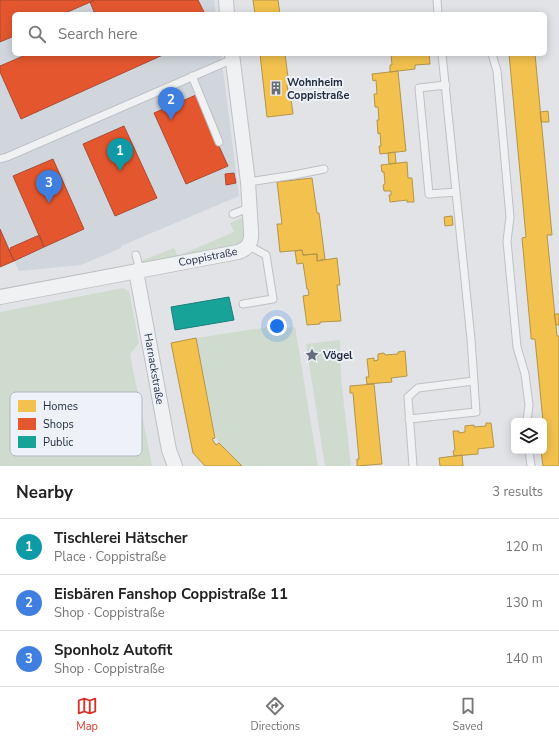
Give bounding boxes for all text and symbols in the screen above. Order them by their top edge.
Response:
search box [12,12,547,56]
icon: search [26,23,48,45]
text: Search here [58,24,138,44]
place label: Wohnheim Coppistraße [287,75,349,103]
building icon: Wohnheim Coppistraße [268,80,284,96]
pin: 2 [158,87,184,120]
pin: 1 [107,138,133,171]
pin: 3 [36,170,62,203]
street label: Coppistraße [177,244,239,270]
your location [267,316,287,336]
street label: Harnackstraße [140,332,168,406]
place icon: Vögel [304,347,320,363]
place label: Vögel [322,348,353,363]
legend [10,392,142,456]
text: Homes [43,399,78,414]
text: Shops [43,417,74,432]
map controls [511,418,547,454]
button: layers [511,418,547,454]
text: Public [43,435,73,450]
text: Nearby [16,481,73,504]
text: 3 results [492,483,543,501]
text: Tischlerei Hätscher [54,528,188,548]
text: 1 [25,538,33,556]
text: 120 m [505,538,543,556]
text: Place · Coppistraße [54,548,166,566]
text: Eisbären Fanshop Coppistraße 11 [54,584,288,604]
text: 2 [25,594,33,612]
text: 130 m [505,594,543,612]
text: Shop · Coppistraße [54,604,165,622]
text: Sponholz Autofit [54,640,172,660]
text: 3 [25,650,33,668]
text: 140 m [505,650,543,668]
text: Shop · Coppistraße [54,660,165,678]
tab: Map [76,695,98,734]
tab: Directions [250,695,300,734]
tab: Saved [452,695,483,734]

